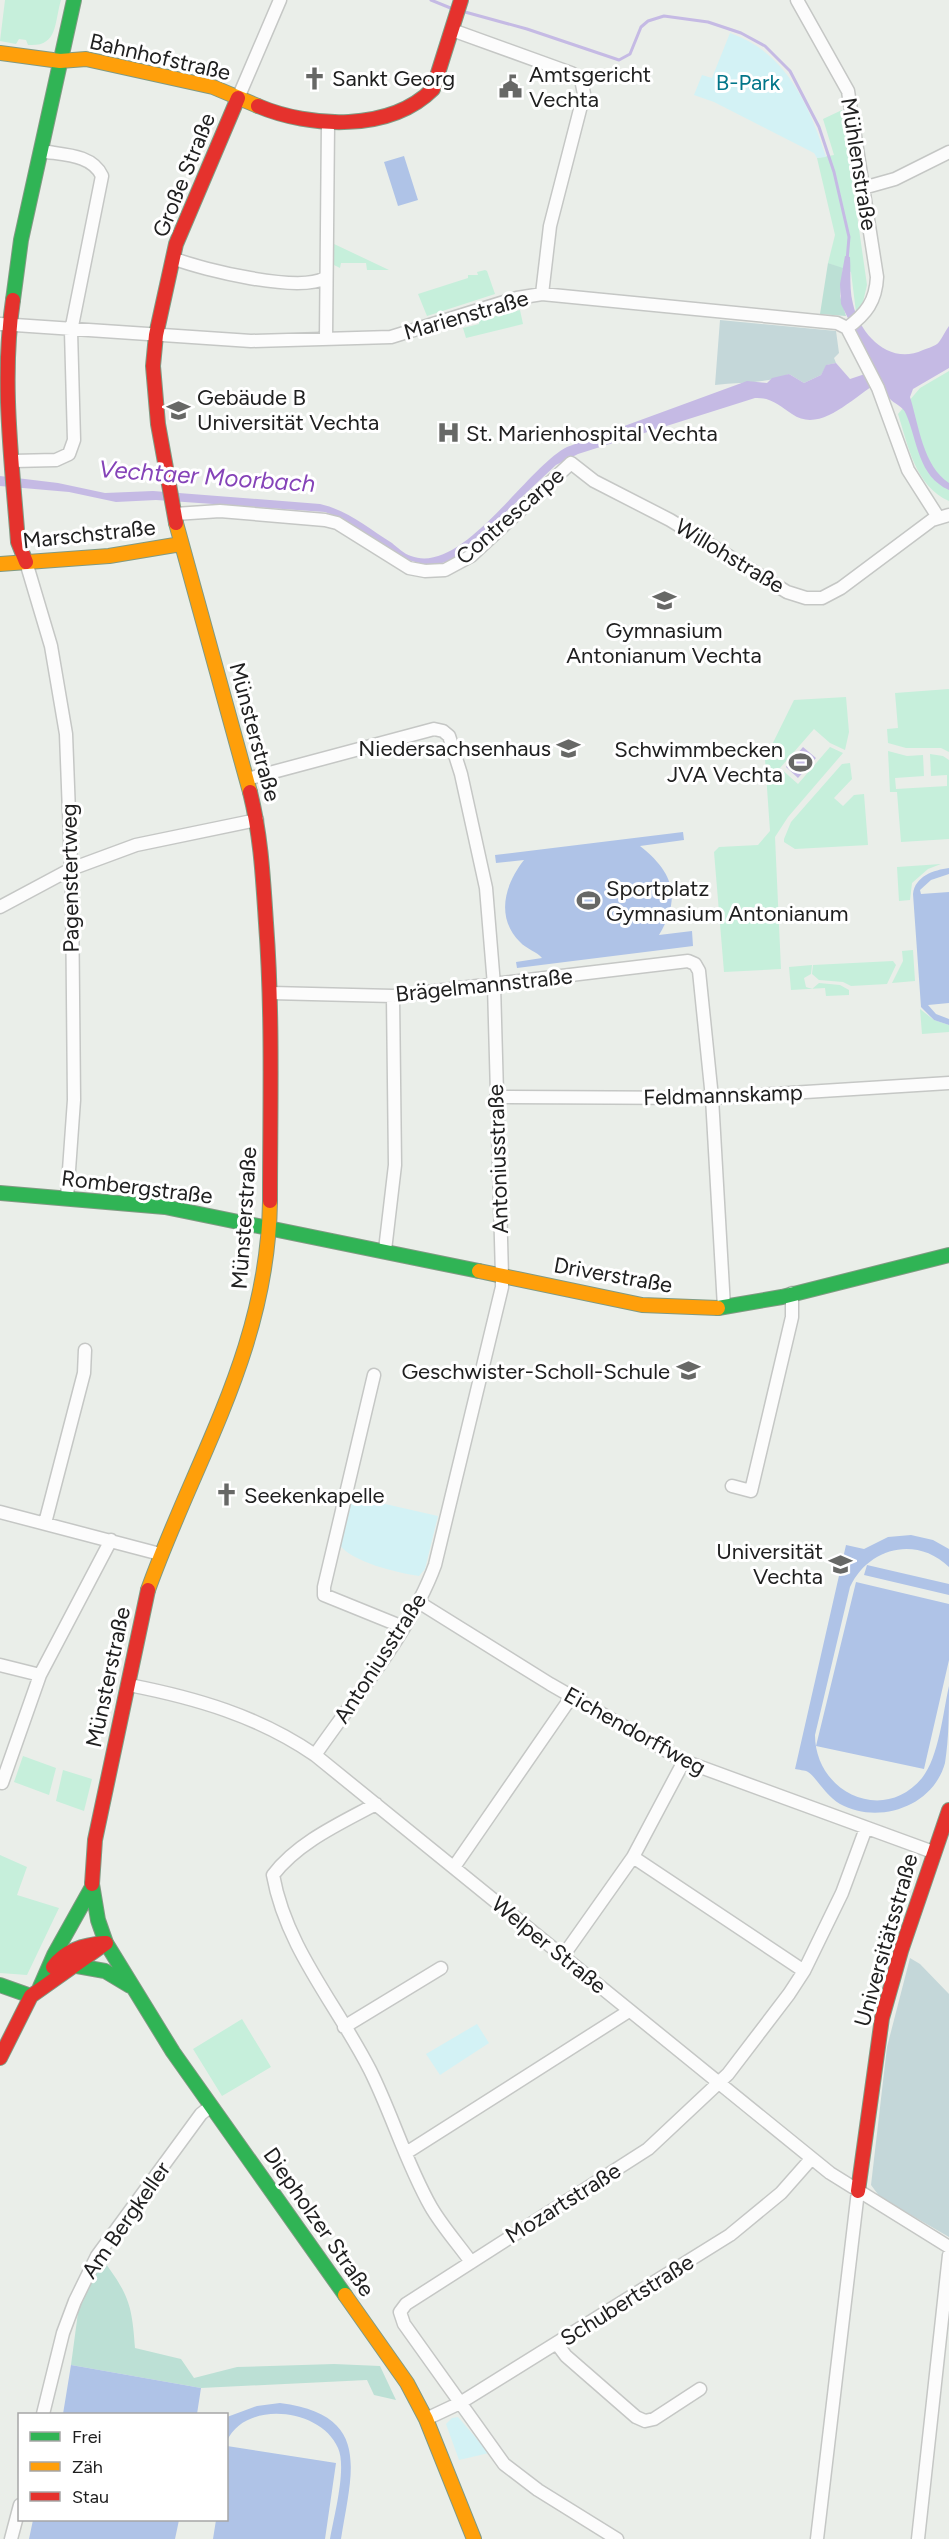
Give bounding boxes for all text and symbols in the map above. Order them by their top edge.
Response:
street label: Bahnhofstraße [87,28,233,86]
place label: Amtsgericht Vechta [529,61,651,113]
church icon: Sankt Georg [301,65,327,91]
place label: Sankt Georg [332,65,455,92]
park label: B-Park [716,69,781,96]
public building icon: Amtsgericht Vechta [498,74,524,100]
street label: Mühlenstraße [835,96,883,232]
street label: Große Straße [147,109,221,241]
street label: Marienstraße [401,284,531,346]
place label: Gebäude B Universität Vechta [197,384,379,436]
school or university icon: Gebäude B Universität Vechta [166,397,192,423]
hospital icon: St. Marienhospital Vechta [435,420,461,446]
place label: St. Marienhospital Vechta [466,420,718,447]
water label: Vechtaer Moorbach [98,454,316,498]
street label: Contrescarpe [450,462,570,570]
street label: Willohstraße [671,513,789,599]
street label: Marschstraße [21,514,157,554]
school or university icon: Gymnasium Antonianum Vechta [651,588,677,614]
place label: Gymnasium Antonianum Vechta [566,617,762,669]
street label: Münsterstraße [223,660,287,804]
place label: Niedersachsenhaus [358,735,551,762]
school or university icon: Niedersachsenhaus [556,735,582,761]
place label: Schwimmbecken JVA Vechta [614,736,783,788]
sports icon: Schwimmbecken JVA Vechta [788,749,814,775]
street label: Pagenstertweg [55,803,85,953]
place label: Sportplatz Gymnasium Antonianum [606,875,848,927]
sports icon: Sportplatz Gymnasium Antonianum [575,888,601,914]
street label: Brägelmannstraße [394,962,574,1008]
street label: Feldmannskamp [643,1079,803,1111]
street label: Antoniusstraße [482,1084,514,1234]
street label: Münsterstraße [226,1146,262,1290]
street label: Rombergstraße [60,1164,214,1210]
street label: Driverstraße [552,1251,674,1299]
place label: Geschwister-Scholl-Schule [401,1358,670,1385]
school or university icon: Geschwister-Scholl-Schule [675,1358,701,1384]
church icon: Seekenkapelle [213,1482,239,1508]
place label: Seekenkapelle [244,1482,385,1509]
place label: Universität Vechta [716,1538,823,1590]
school or university icon: Universität Vechta [828,1551,854,1577]
street label: Antoniusstraße [328,1588,432,1728]
street label: Münsterstraße [80,1604,136,1750]
street label: Eichendorffweg [559,1681,711,1781]
street label: Universitätsstraße [848,1850,924,2030]
street label: Welper Straße [486,1890,612,2000]
street label: Diepholzer Straße [258,2142,380,2302]
street label: Am Bergkeller [76,2156,177,2284]
street label: Mozartstraße [500,2157,626,2249]
street label: Schubertstraße [555,2248,699,2352]
legend [18,2413,228,2521]
text: Frei [72,2426,102,2448]
text: Zäh [72,2456,103,2478]
text: Stau [72,2486,109,2508]

